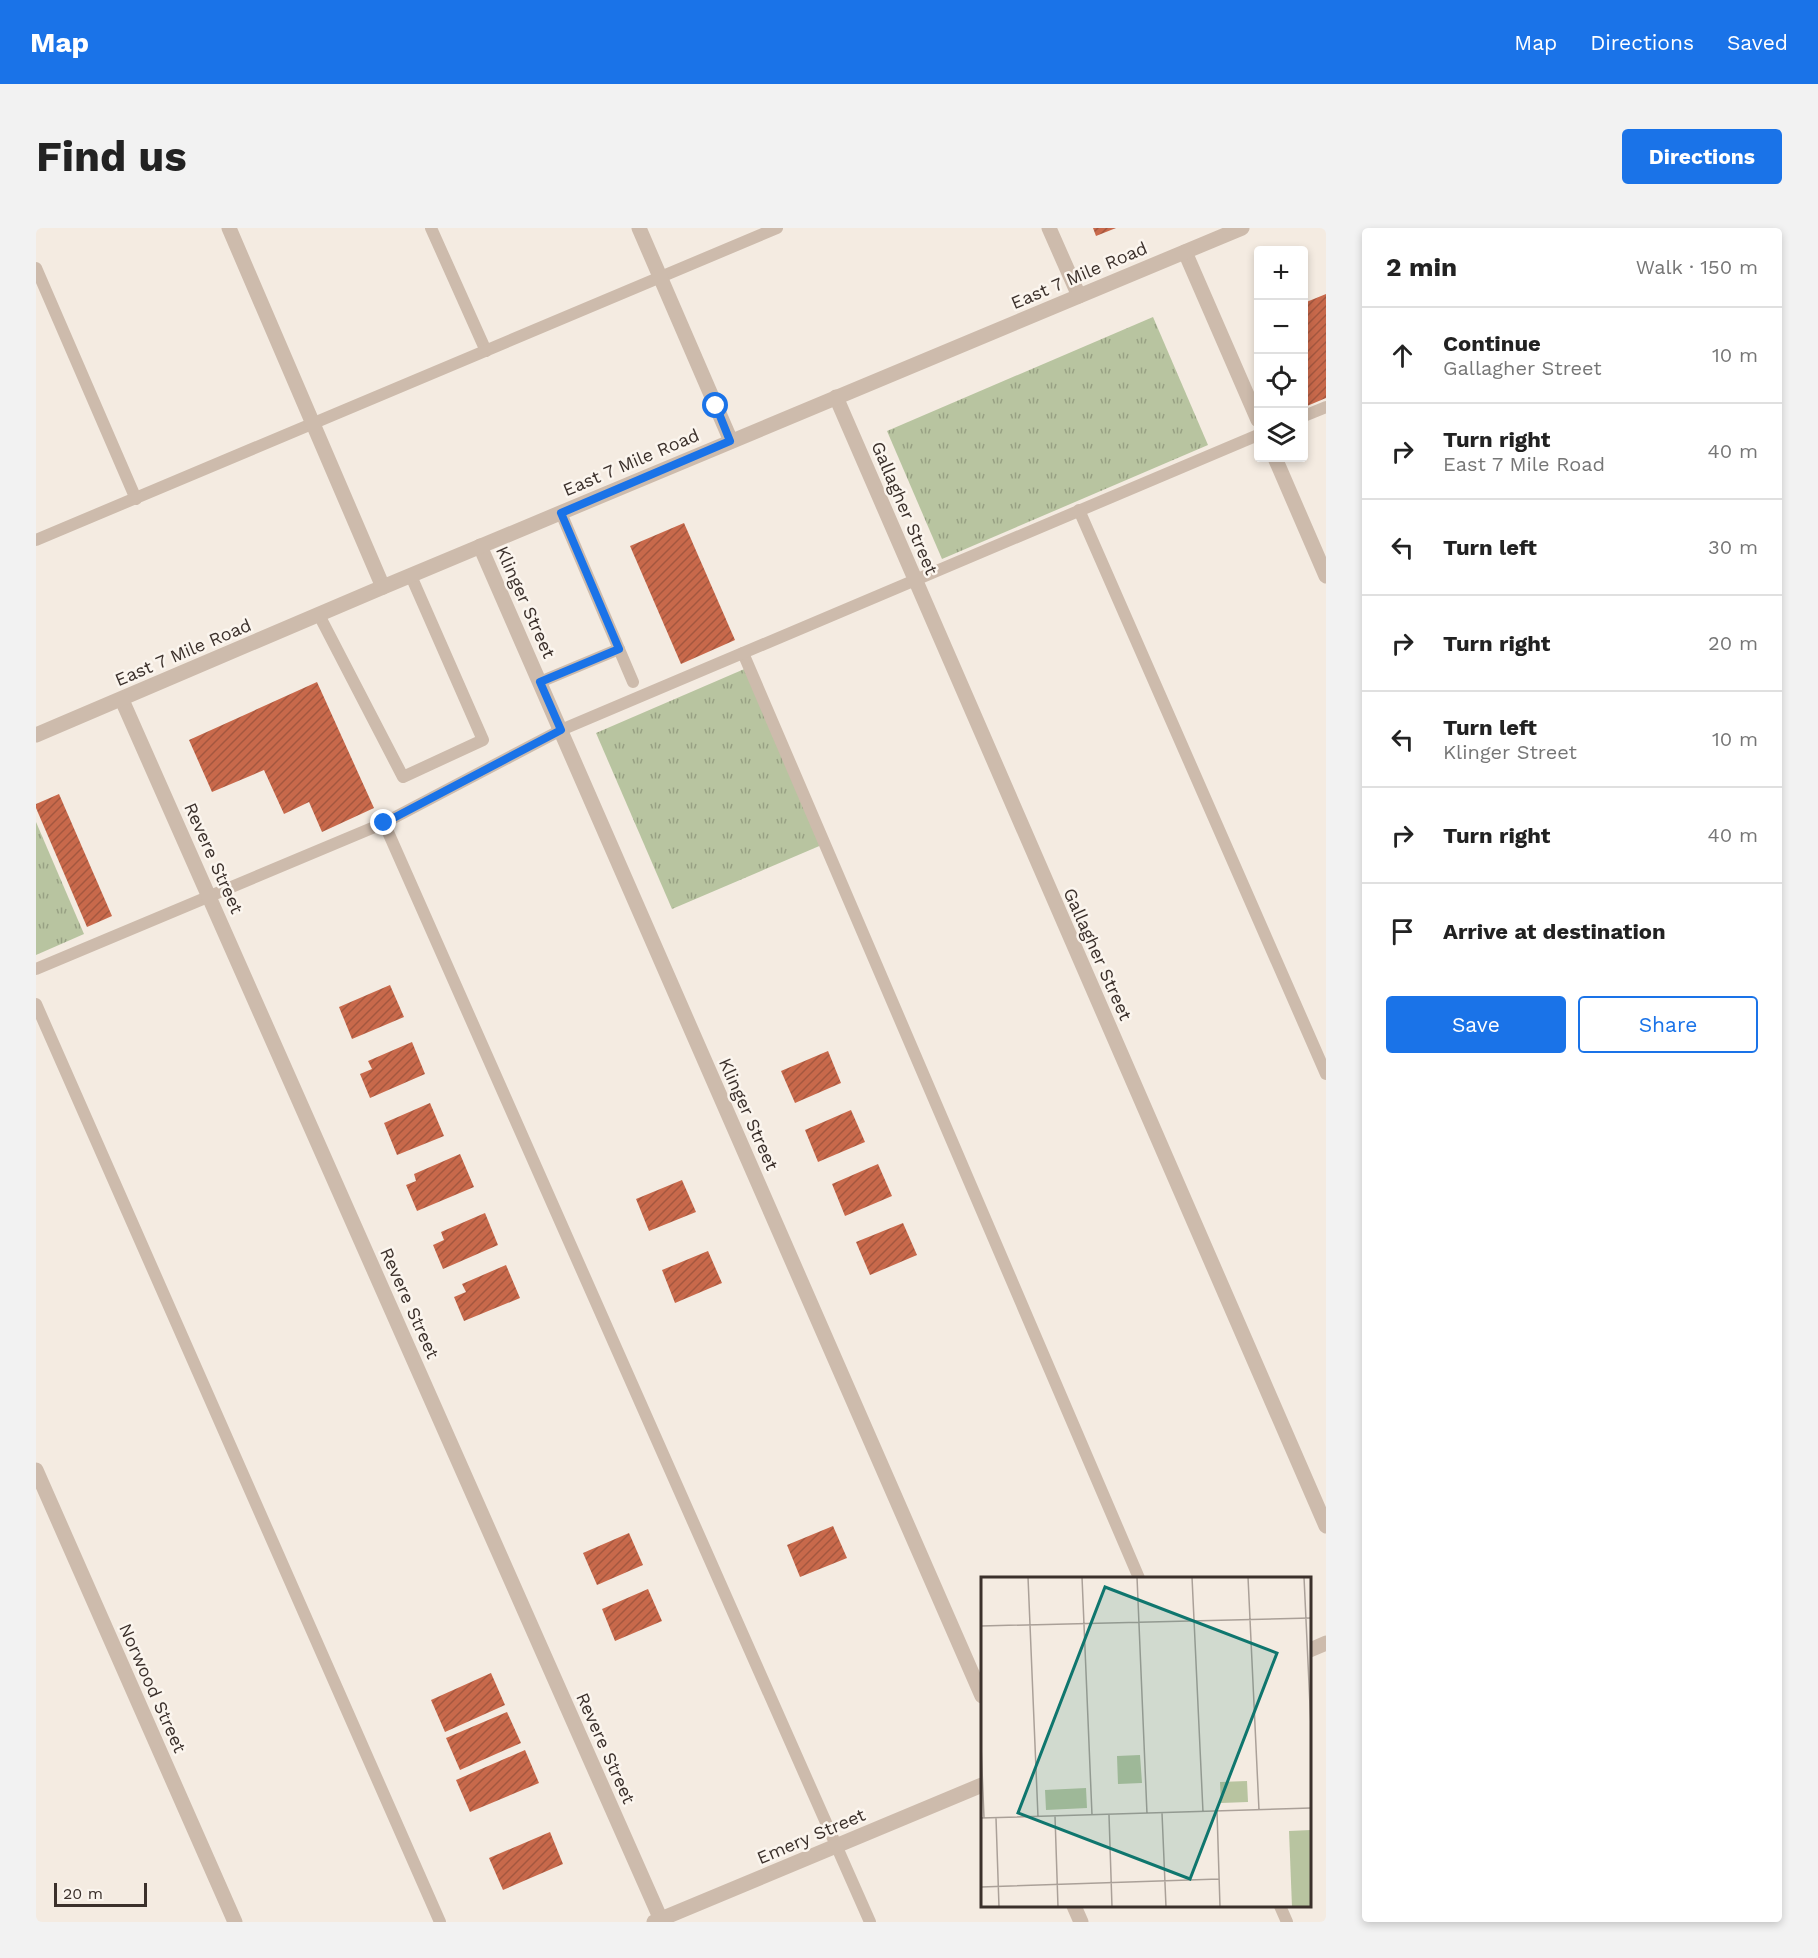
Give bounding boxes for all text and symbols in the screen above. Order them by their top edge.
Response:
text: Map [30,26,89,59]
text: Map [1514,30,1557,55]
text: Directions [1590,30,1694,55]
text: Saved [1727,30,1788,55]
button: Directions [1622,129,1782,184]
text: Find us [36,132,187,181]
street label: East 7 Mile Road [1008,237,1150,313]
map controls [1254,246,1308,462]
button: + [1254,246,1308,300]
text: 2 min [1386,252,1457,282]
text: Walk · 150 m [1636,255,1758,279]
button: − [1254,300,1308,354]
text: Continue [1443,331,1541,356]
icon: ahead [1386,339,1419,372]
text: 10 m [1712,343,1758,367]
button: locate [1254,354,1308,408]
text: Gallagher Street [1443,356,1602,380]
route start [702,392,728,418]
button: layers [1254,408,1308,462]
street label: East 7 Mile Road [560,424,702,500]
text: Turn right [1443,427,1550,452]
icon: right [1386,435,1419,468]
street label: Gallagher Street [867,438,943,578]
text: 40 m [1707,439,1758,463]
text: East 7 Mile Road [1443,452,1605,476]
icon: left [1386,531,1419,564]
text: Turn left [1443,535,1537,560]
text: 30 m [1708,535,1758,559]
street label: Klinger Street [492,543,560,662]
street label: East 7 Mile Road [112,614,254,690]
icon: right [1386,627,1419,660]
text: Turn right [1443,631,1550,656]
text: 20 m [1708,631,1758,655]
text: Turn left [1443,715,1537,740]
icon: left [1386,723,1419,756]
text: 10 m [1712,727,1758,751]
text: Klinger Street [1443,740,1577,764]
street label: Revere Street [180,799,248,917]
route end [370,809,396,835]
icon: right [1386,819,1419,852]
text: Turn right [1443,823,1550,848]
text: 40 m [1707,823,1758,847]
street label: Gallagher Street [1059,885,1137,1024]
icon: arrive [1386,915,1419,948]
text: Arrive at destination [1443,919,1666,944]
button: Save [1386,996,1566,1053]
button: Share [1578,996,1758,1053]
street label: Klinger Street [715,1055,783,1174]
street label: Revere Street [376,1244,444,1362]
inset map [981,1577,1311,1907]
street label: Norwood Street [115,1620,191,1756]
street label: Revere Street [572,1689,640,1807]
street label: Emery Street [754,1804,869,1868]
scale bar [54,1880,147,1908]
text: 20 m [63,1884,103,1903]

